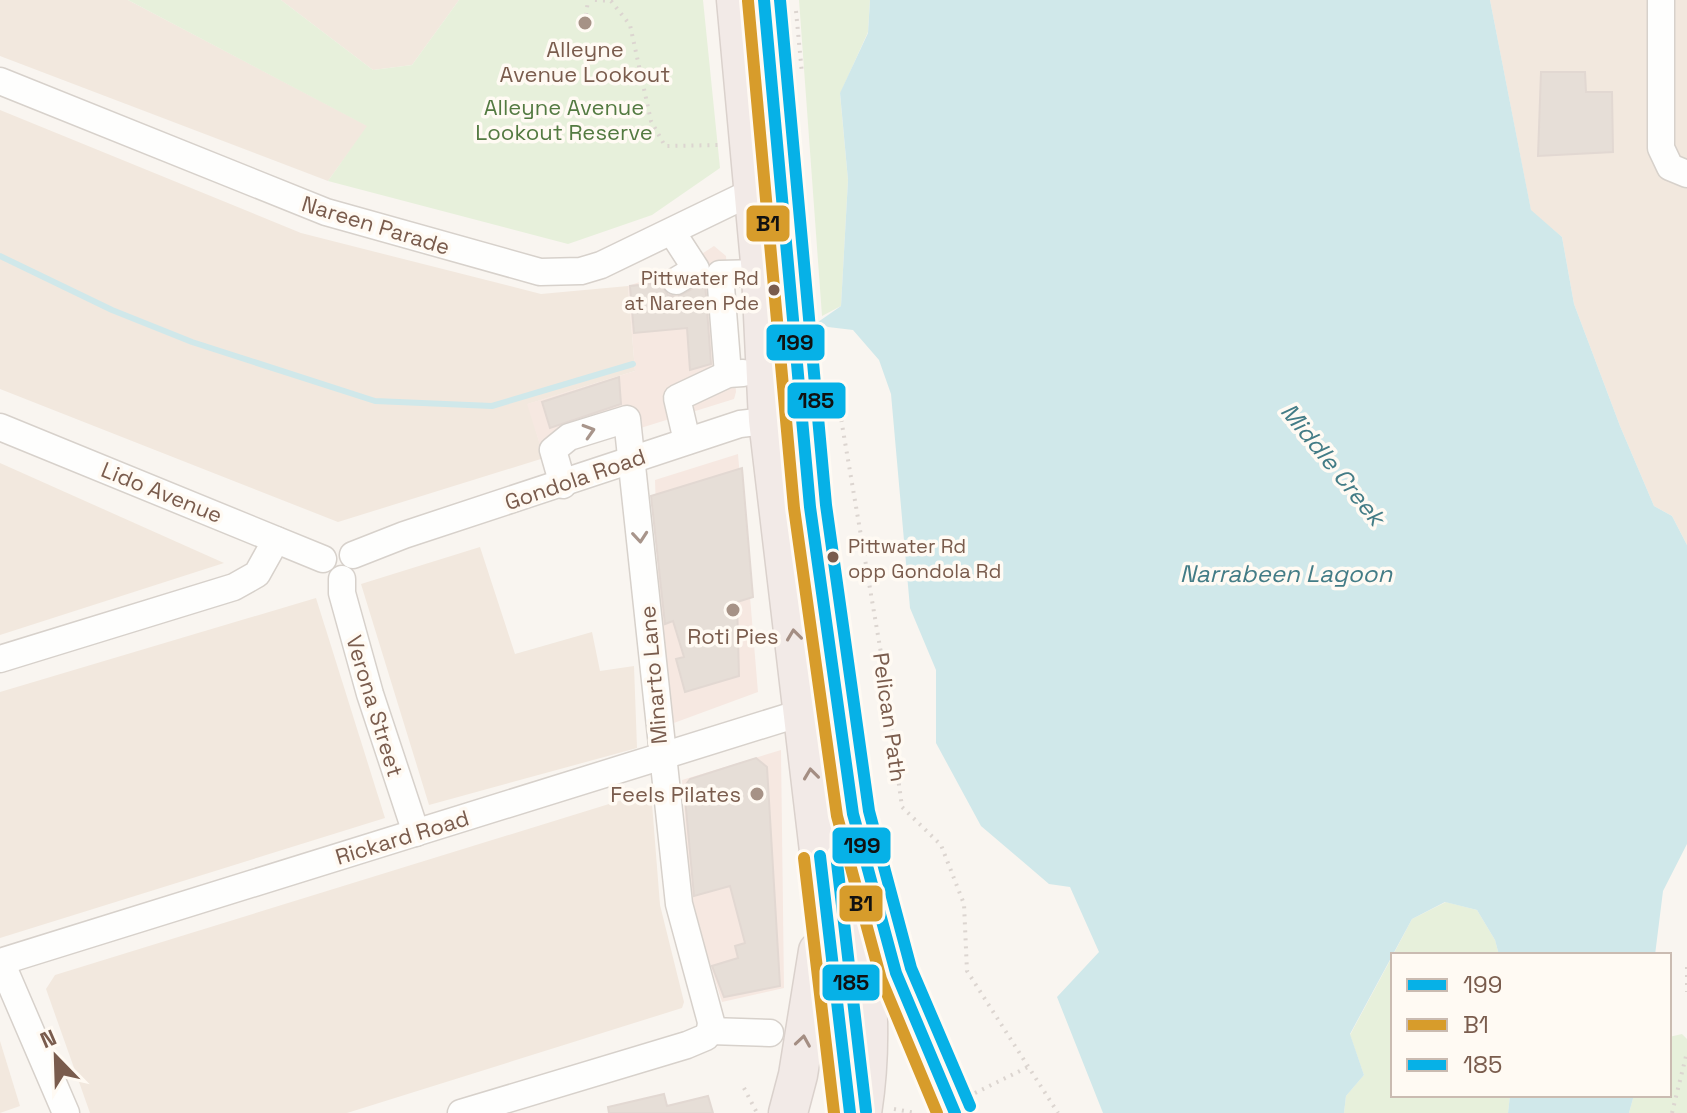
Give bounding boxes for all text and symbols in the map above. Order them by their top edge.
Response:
marker: Alleyne Avenue Lookout [576,14,594,32]
place label: Alleyne Avenue Lookout [500,35,670,88]
park label: Alleyne Avenue Lookout Reserve [475,93,653,146]
street label: Nareen Parade [299,189,453,261]
line badge: B1 [745,204,791,243]
text: B1 [756,209,780,237]
place label: Pittwater Rd at Nareen Pde [624,265,759,316]
marker: Pittwater Rd at Nareen Pde [766,282,782,298]
line badge: 199 [765,323,826,362]
text: 199 [776,328,814,356]
line badge: 185 [786,381,847,420]
text: 185 [798,386,834,414]
water label: Middle Creek [1274,396,1394,534]
one-way arrow [582,424,595,440]
street label: Gondola Road [501,442,649,516]
street label: Lido Avenue [97,455,227,529]
one-way arrow [632,531,649,544]
place label: Pittwater Rd opp Gondola Rd [848,533,1001,584]
marker: Pittwater Rd opp Gondola Rd [825,549,841,565]
water label: Narrabeen Lagoon [1180,558,1393,589]
marker: Roti Pies [724,601,742,619]
street label: Minarto Lane [633,605,673,745]
place label: Roti Pies [687,622,779,650]
one-way arrow [786,628,803,641]
street label: Verona Street [340,632,410,780]
street label: Pelican Path [867,651,913,783]
one-way arrow [802,767,819,780]
place label: Feels Pilates [610,780,741,808]
marker: Feels Pilates [748,785,766,803]
street label: Rickard Road [332,803,472,871]
line badge: 199 [831,826,892,865]
text: 199 [843,831,881,859]
line badge: B1 [838,884,884,923]
text: B1 [849,889,873,917]
legend [1391,953,1671,1097]
line badge: 185 [821,963,881,1002]
text: 185 [833,968,869,996]
text: 199 [1463,969,1502,1000]
text: B1 [1463,1009,1489,1040]
north arrow [16,1017,96,1097]
text: N [36,1023,60,1054]
one-way arrow [794,1034,811,1048]
text: 185 [1463,1049,1502,1080]

